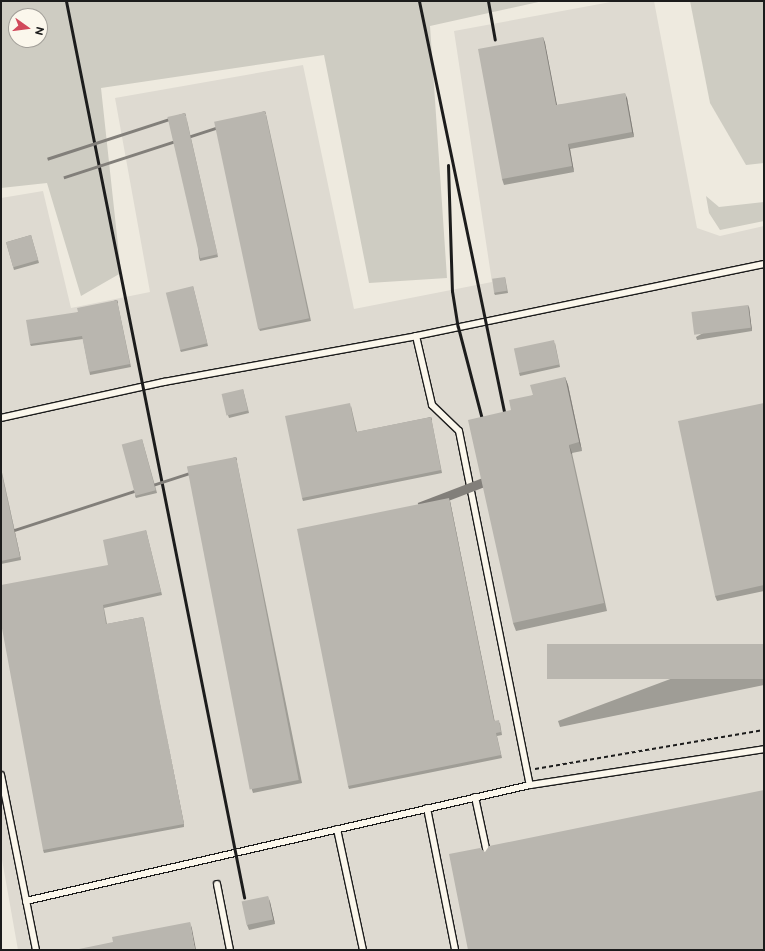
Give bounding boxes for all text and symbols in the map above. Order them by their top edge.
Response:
north arrow [8,8,48,48]
text: N [32,25,46,36]

